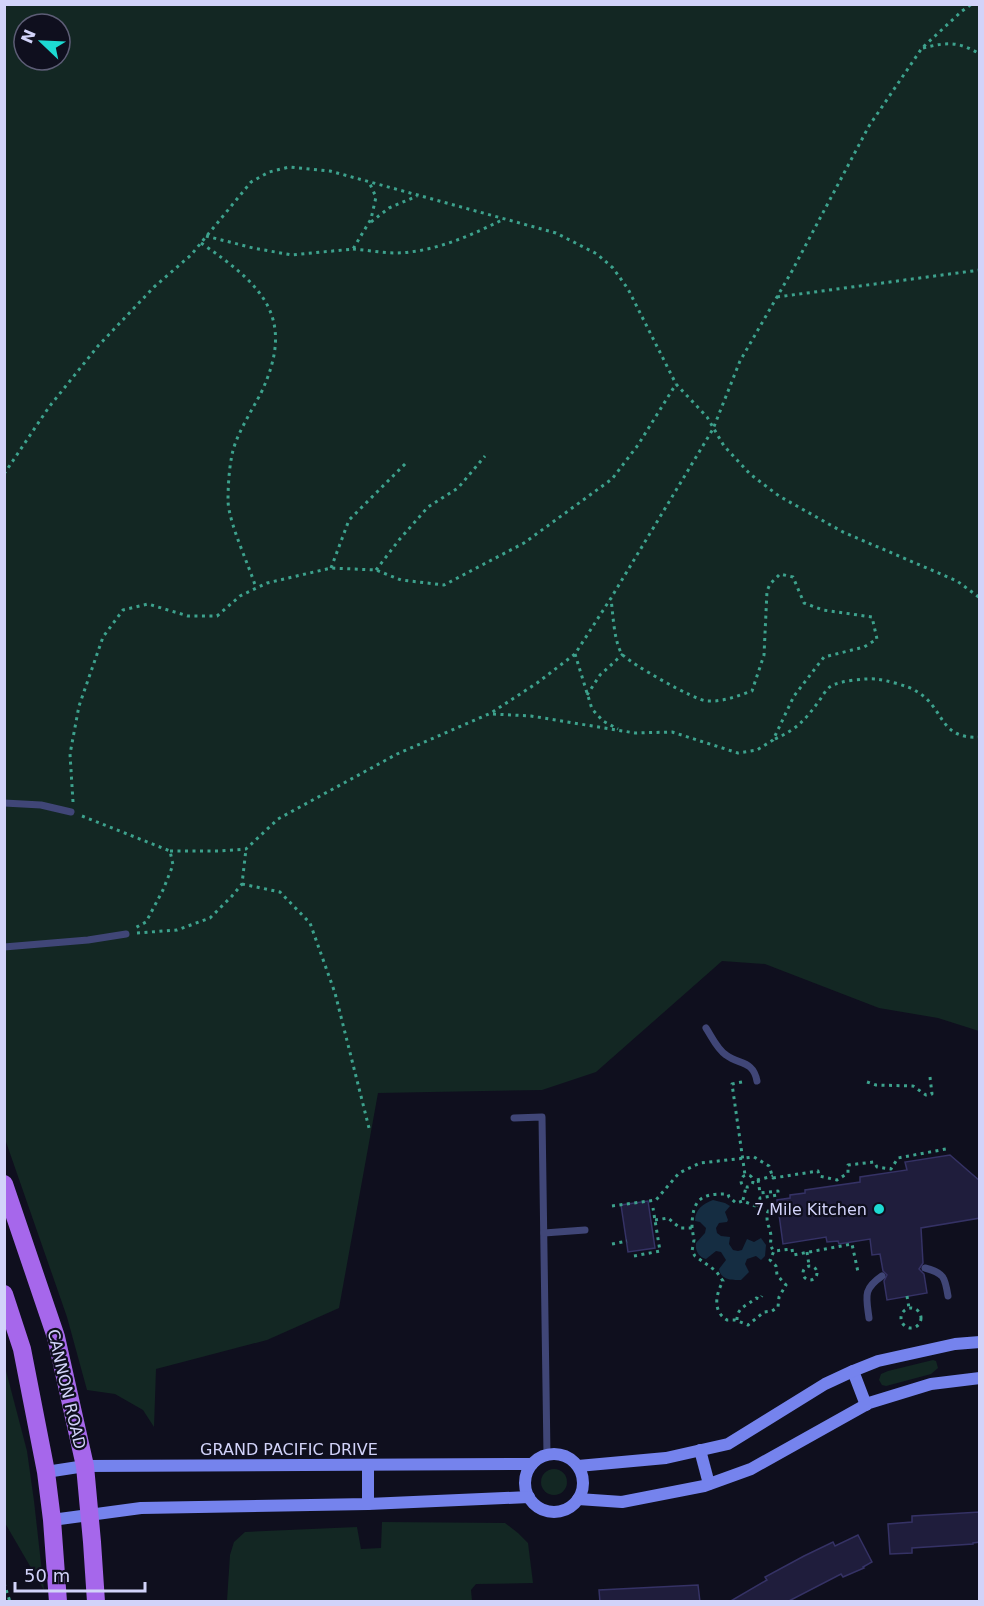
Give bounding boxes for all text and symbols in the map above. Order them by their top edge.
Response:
north arrow [12,12,72,72]
text: N [17,26,40,46]
place label: 7 Mile Kitchen [754,1200,867,1219]
marker: 7 Mile Kitchen [872,1202,886,1216]
street label: CANNON ROAD [43,1327,90,1451]
street label: GRAND PACIFIC DRIVE [200,1440,378,1459]
scale bar [15,1555,146,1593]
text: 50 m [24,1565,70,1586]

